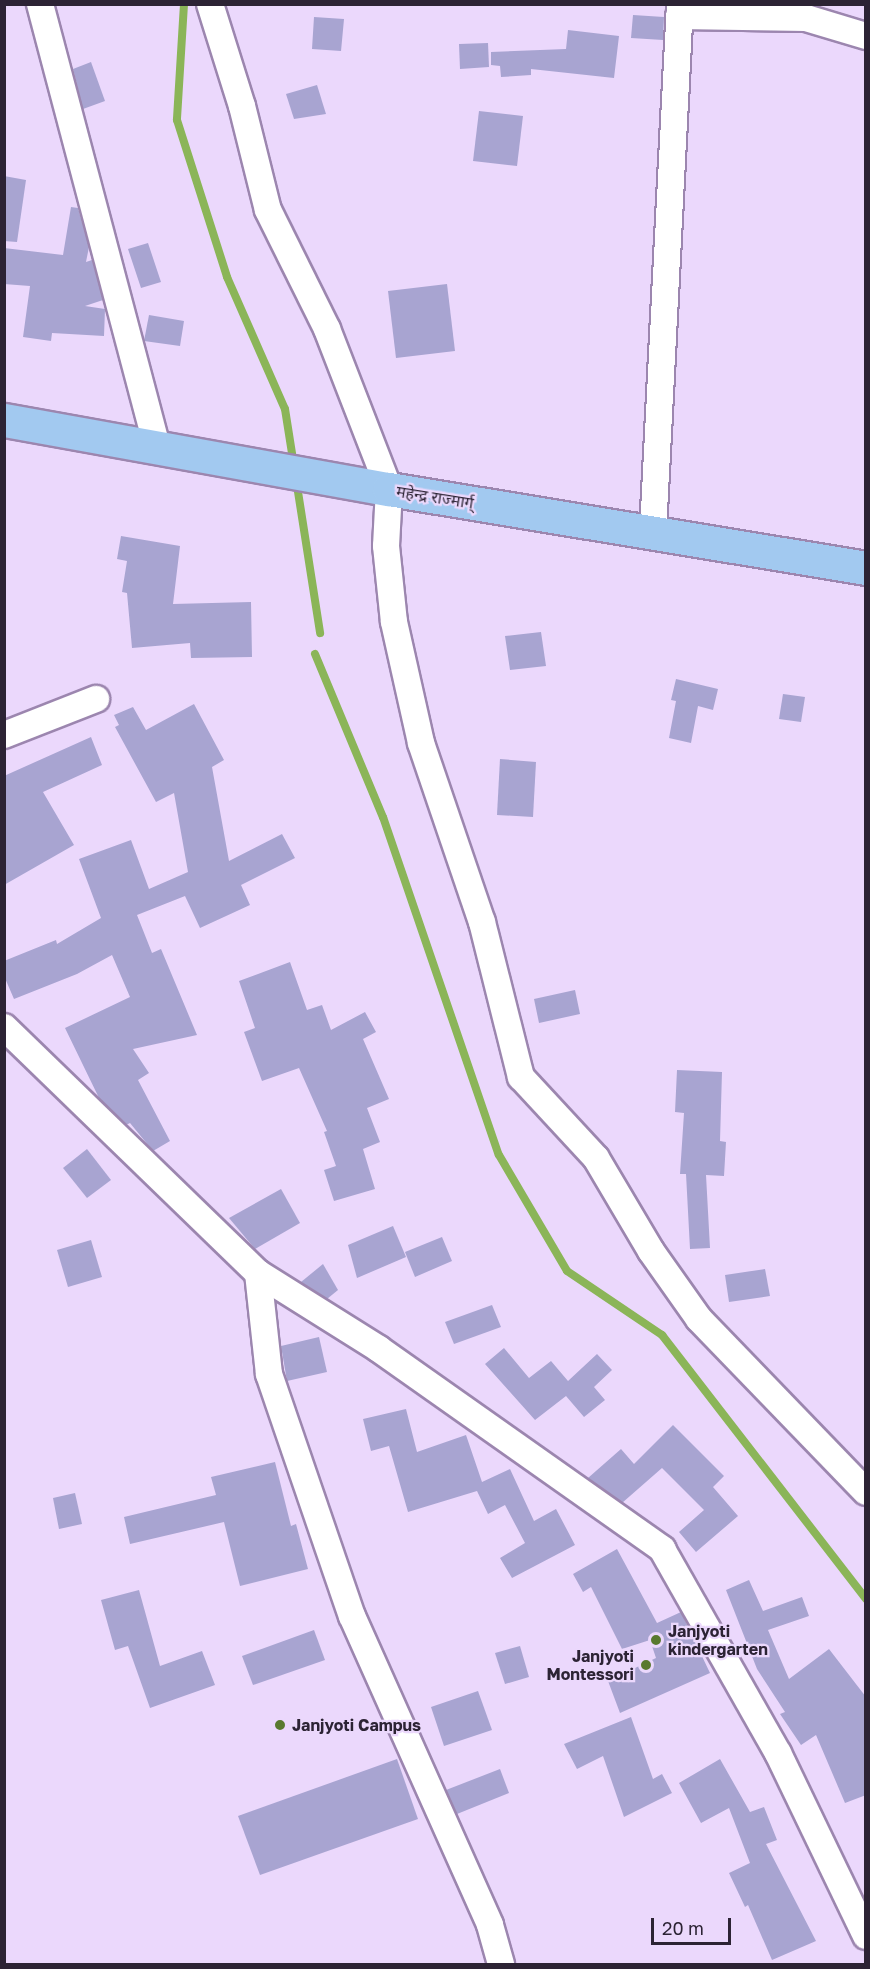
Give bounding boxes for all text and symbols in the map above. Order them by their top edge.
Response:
street label: महेन्द्र राज्मार्ग् [395,481,475,513]
place label: Janjyoti kindergarten [668,1621,768,1659]
marker: Janjyoti kindergarten [649,1633,663,1647]
place label: Janjyoti Montessori [546,1646,634,1684]
marker: Janjyoti Montessori [639,1658,653,1672]
place label: Janjyoti Campus [292,1715,421,1735]
marker: Janjyoti Campus [273,1718,287,1732]
scale bar [654,1906,734,1944]
text: 20 m [662,1917,704,1939]

